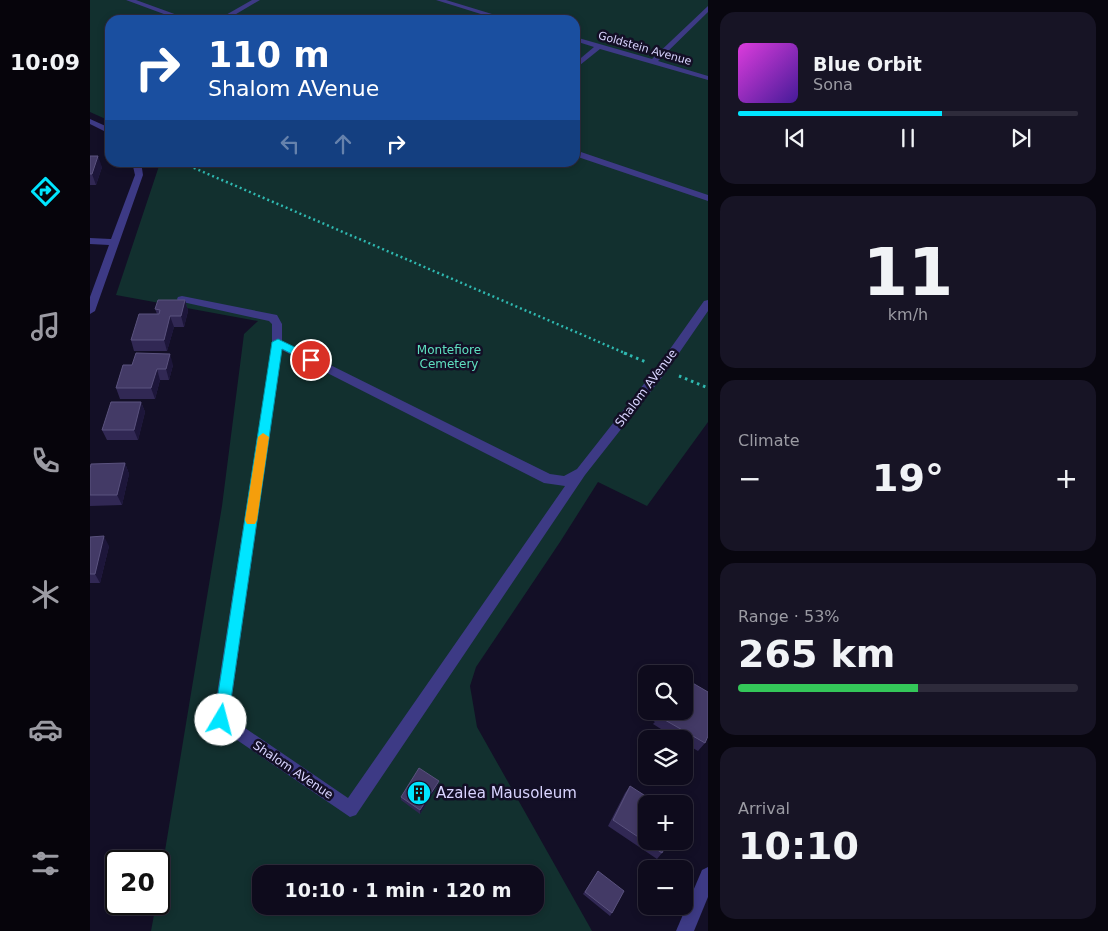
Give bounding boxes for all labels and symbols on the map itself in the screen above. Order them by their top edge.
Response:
street label: Goldstein Avenue [597,29,693,68]
pin [290,339,332,381]
park label: Montefiore Cemetery [417,343,481,371]
street label: Shalom AVenue [612,346,680,430]
position arrow [194,693,246,745]
street label: Shalom AVenue [250,738,336,802]
building icon: Azalea Mausoleum [406,780,432,806]
place label: Azalea Mausoleum [436,784,577,802]
speed limit sign: 20 [105,850,170,915]

